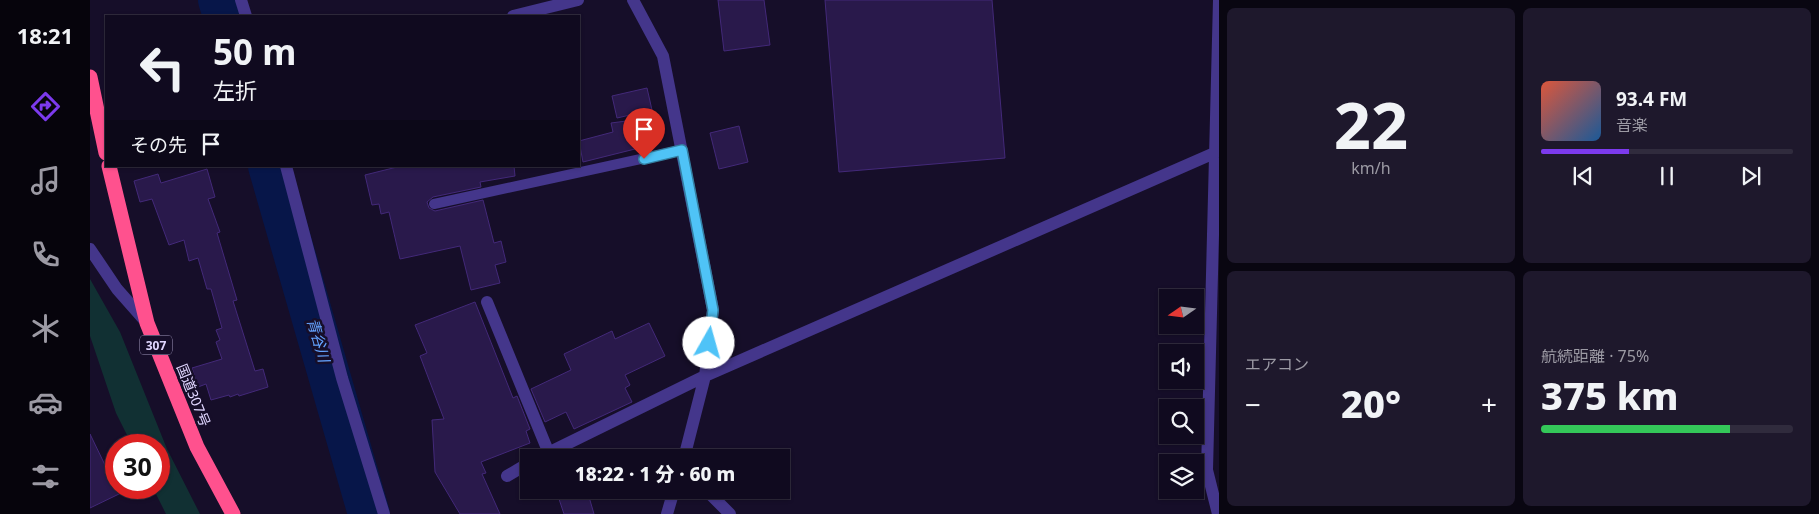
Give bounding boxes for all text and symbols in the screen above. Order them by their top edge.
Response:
text: 18:21 [17,20,73,50]
text: 50 m [213,28,296,75]
icon: left [130,35,195,100]
text: 左折 [213,75,257,105]
text: 22 [1334,80,1408,168]
text: 93.4 FM [1616,86,1687,112]
icon: directions [28,89,63,124]
pin [623,108,665,159]
text: 音楽 [1616,114,1648,136]
icon: arrive [630,115,658,143]
icon: arrive [197,130,225,158]
text: その先 [130,132,187,158]
text: km/h [1351,157,1391,179]
icon: previous [1569,162,1597,190]
icon: pause [1653,162,1681,190]
icon: next [1737,162,1765,190]
icon: music [28,163,63,198]
icon: phone [28,237,63,272]
north arrow [1159,289,1204,334]
map controls [1159,289,1204,499]
icon: climate [28,311,63,346]
water label: 青谷川 [303,316,335,366]
position arrow [682,316,734,368]
road number: 307 [140,336,172,354]
button: sound [1159,344,1204,389]
text: 航続距離 · 75% [1541,345,1649,367]
text: エアコン [1245,353,1309,375]
street label: 国道307号 [173,361,215,429]
text: 375 km [1541,369,1679,421]
text: 20° [1341,377,1401,429]
icon: car [28,385,63,420]
text: − [1245,385,1261,423]
text: + [1481,385,1497,423]
button: search [1159,399,1204,444]
speed limit sign: 30 [105,434,170,499]
button: layers [1159,454,1204,499]
icon: filters [28,459,63,494]
text: 18:22 · 1 分 · 60 m [575,461,735,487]

